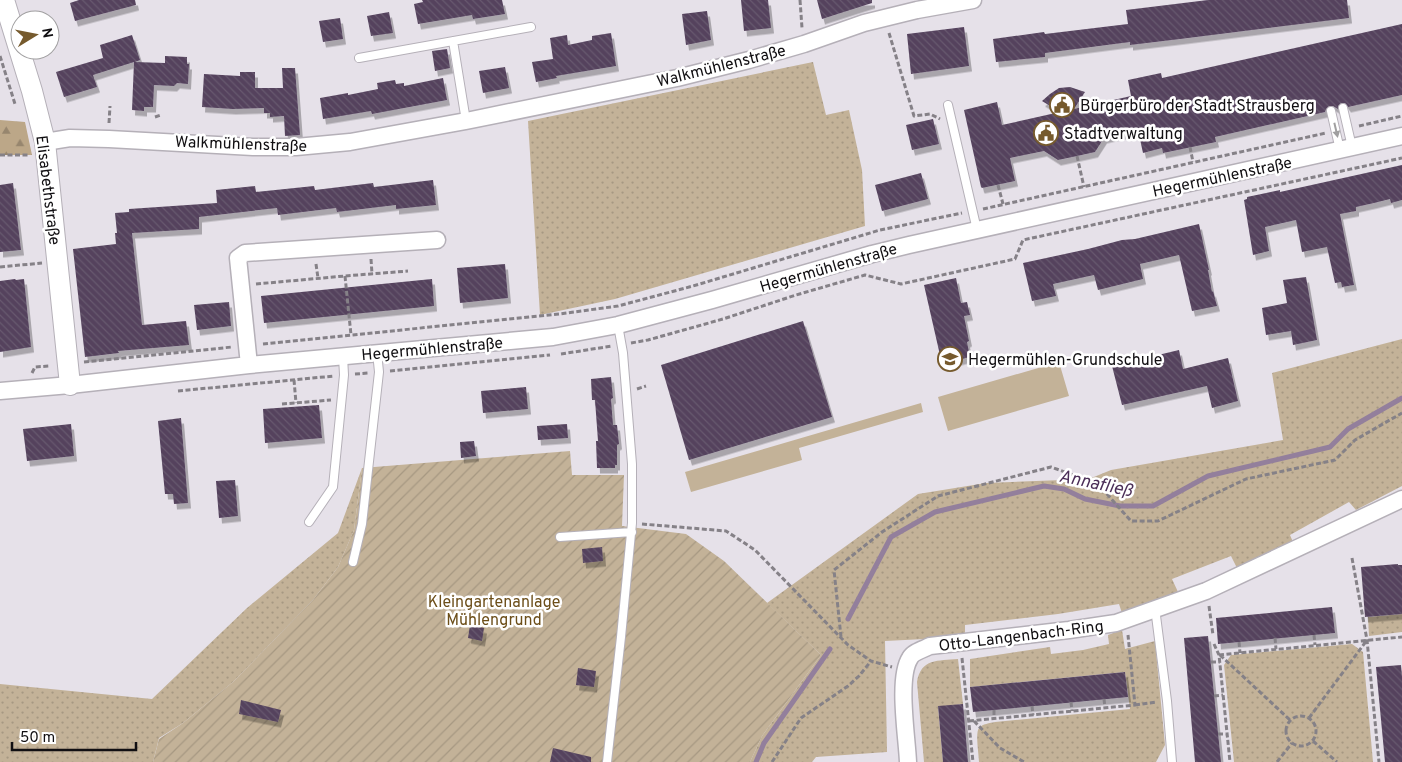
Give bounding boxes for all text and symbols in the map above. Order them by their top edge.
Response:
north arrow [10,10,60,60]
text: N [37,27,56,39]
street label: Walkmühlenstraße [655,41,788,93]
public building icon: Bürgerbüro der Stadt Strausberg [1049,92,1075,118]
place label: Bürgerbüro der Stadt Strausberg [1080,97,1315,117]
public building icon: Stadtverwaltung [1033,120,1059,146]
one-way arrow [1332,123,1340,138]
place label: Stadtverwaltung [1064,125,1183,145]
street label: Walkmühlenstraße [174,133,307,157]
street label: Elisabethstraße [30,134,64,246]
street label: Hegermühlenstraße [1151,153,1294,203]
street label: Hegermühlenstraße [758,240,900,298]
street label: Hegermühlenstraße [361,334,504,366]
school or university icon: Hegermühlen-Grundschule [937,346,963,372]
place label: Hegermühlen-Grundschule [968,351,1162,371]
water label: Annafließ [1057,465,1136,504]
park label: Kleingartenanlage Mühlengrund [428,593,560,631]
street label: Otto-Langenbach-Ring [938,617,1105,657]
scale bar [12,720,136,752]
text: 50 m [20,729,55,748]

